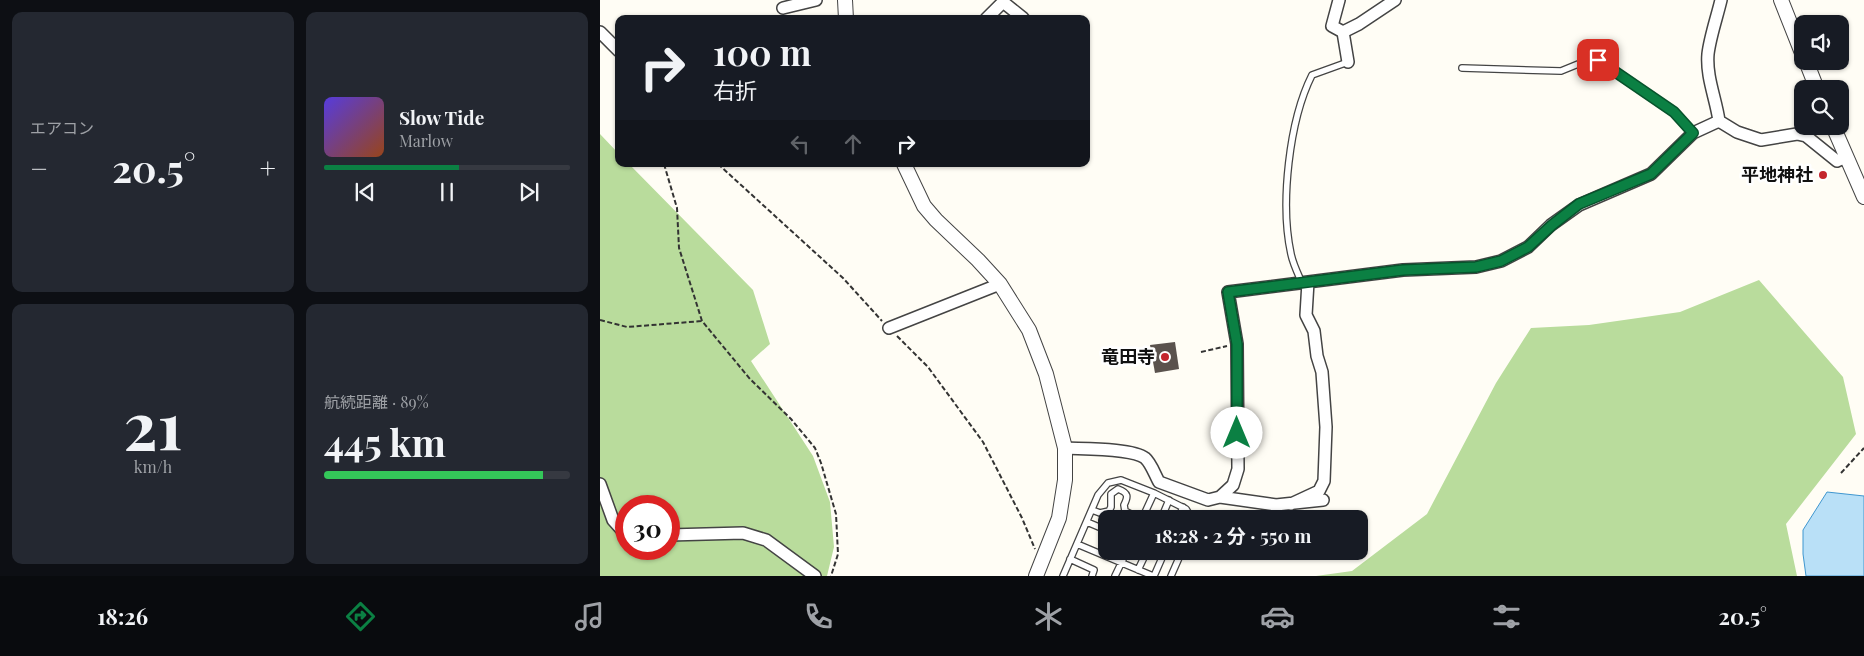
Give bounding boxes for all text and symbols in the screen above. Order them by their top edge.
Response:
map controls [1794,15,1849,135]
button: sound [1794,15,1849,70]
text: 100 m [713,28,811,75]
icon: right [630,35,695,100]
pin [1577,39,1619,81]
icon: arrive [1584,46,1612,74]
text: 右折 [713,75,757,105]
button: search [1794,80,1849,135]
text: Slow Tide [399,104,484,130]
text: エアコン [30,117,94,138]
text: Marlow [399,130,453,151]
icon: left [786,130,814,158]
icon: ahead [839,130,867,158]
icon: right [892,130,920,158]
text: 20.5° [112,142,195,193]
text: − [30,149,48,186]
text: + [260,149,276,186]
place label: 平地神社 [1741,162,1813,186]
marker: 平地神社 [1817,169,1829,181]
icon: previous [351,178,379,206]
icon: pause [433,178,461,206]
icon: next [515,178,543,206]
place label: 竜田寺 [1101,344,1155,368]
marker: 竜田寺 [1159,351,1171,363]
text: 21 [124,380,182,466]
text: 航続距離 · 89% [324,391,429,412]
position arrow [1210,406,1262,458]
text: 445 km [324,416,446,467]
text: km/h [134,456,172,477]
speed limit sign: 30 [615,495,680,560]
text: 18:28 · 2 分 · 550 m [1155,522,1311,548]
icon: directions [343,599,378,634]
icon: music [572,599,607,634]
icon: phone [801,599,836,634]
icon: climate [1031,599,1066,634]
icon: car [1260,599,1295,634]
icon: filters [1489,599,1524,634]
text: 18:26 [97,601,148,631]
text: 20.5° [1719,601,1767,631]

